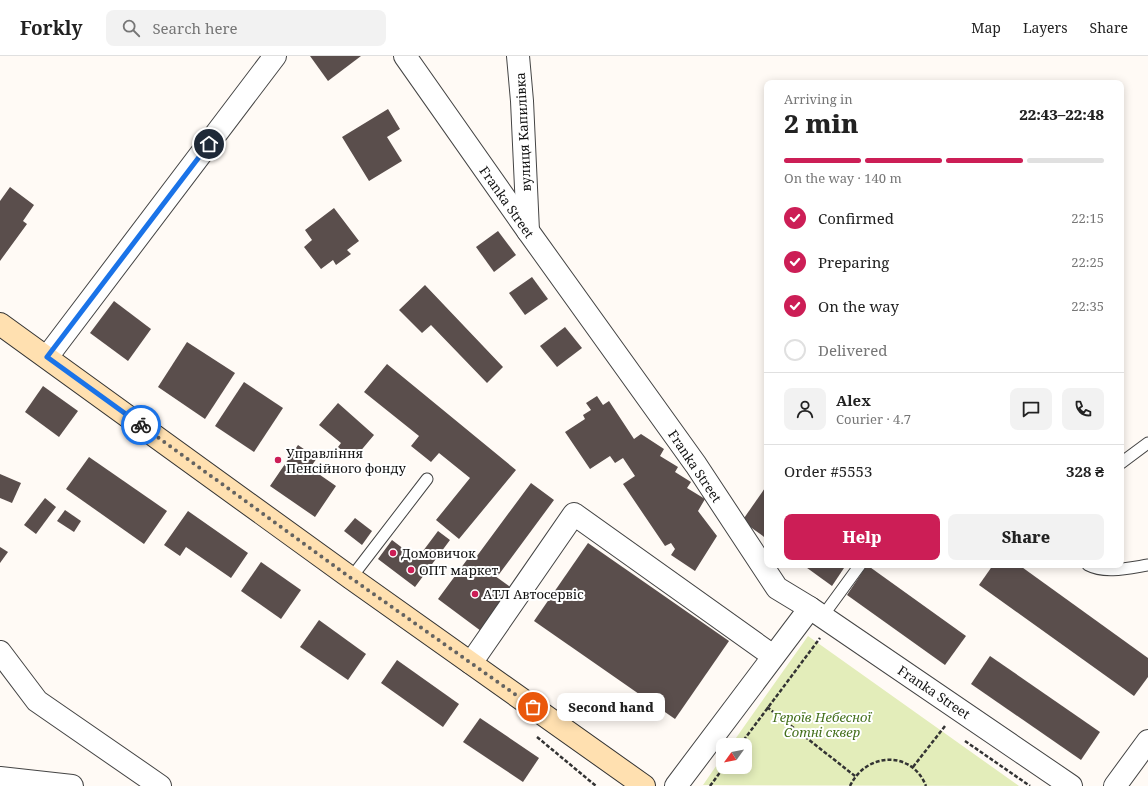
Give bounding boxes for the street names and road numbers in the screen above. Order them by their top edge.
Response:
street label: вулиця Капилівка [511,72,535,192]
street label: Franka Street [476,163,539,242]
street label: Franka Street [664,426,726,506]
street label: Franka Street [894,661,974,723]

